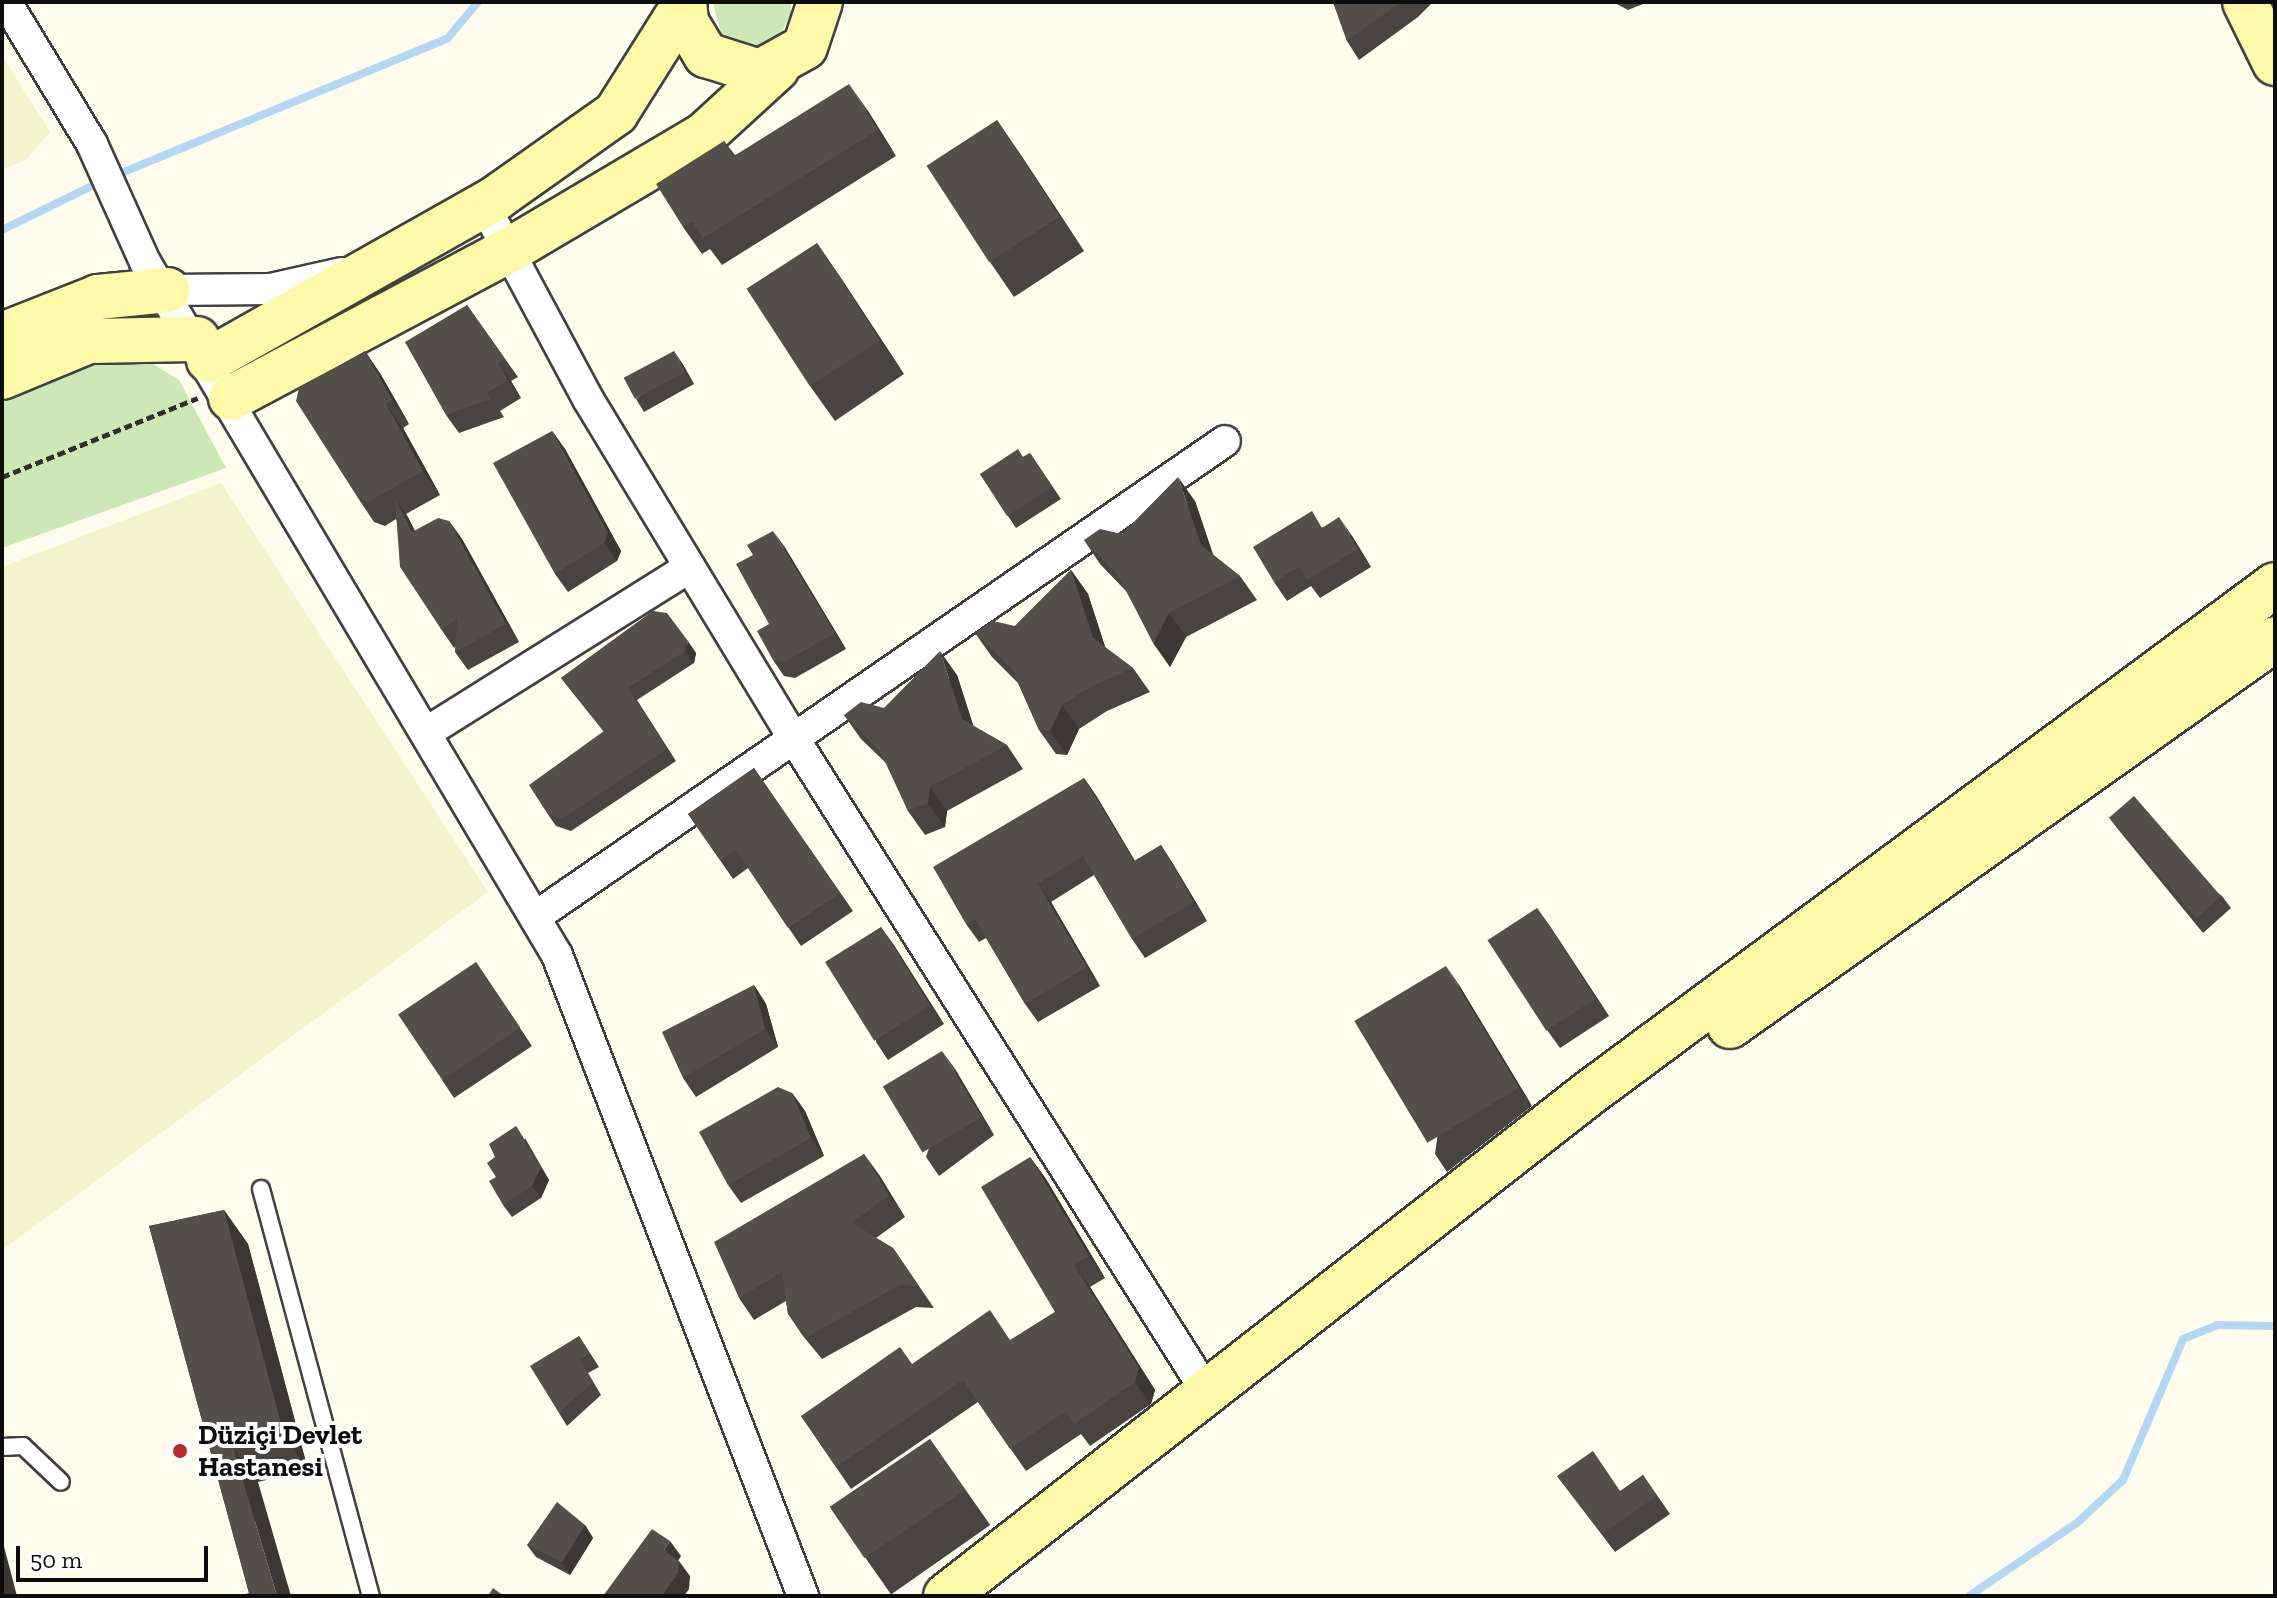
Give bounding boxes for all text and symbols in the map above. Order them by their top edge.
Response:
place label: Düziçi Devlet Hastanesi [198,1418,362,1484]
marker: Düziçi Devlet Hastanesi [169,1440,191,1462]
scale bar [20,1530,212,1580]
text: 50 m [30,1545,82,1574]

